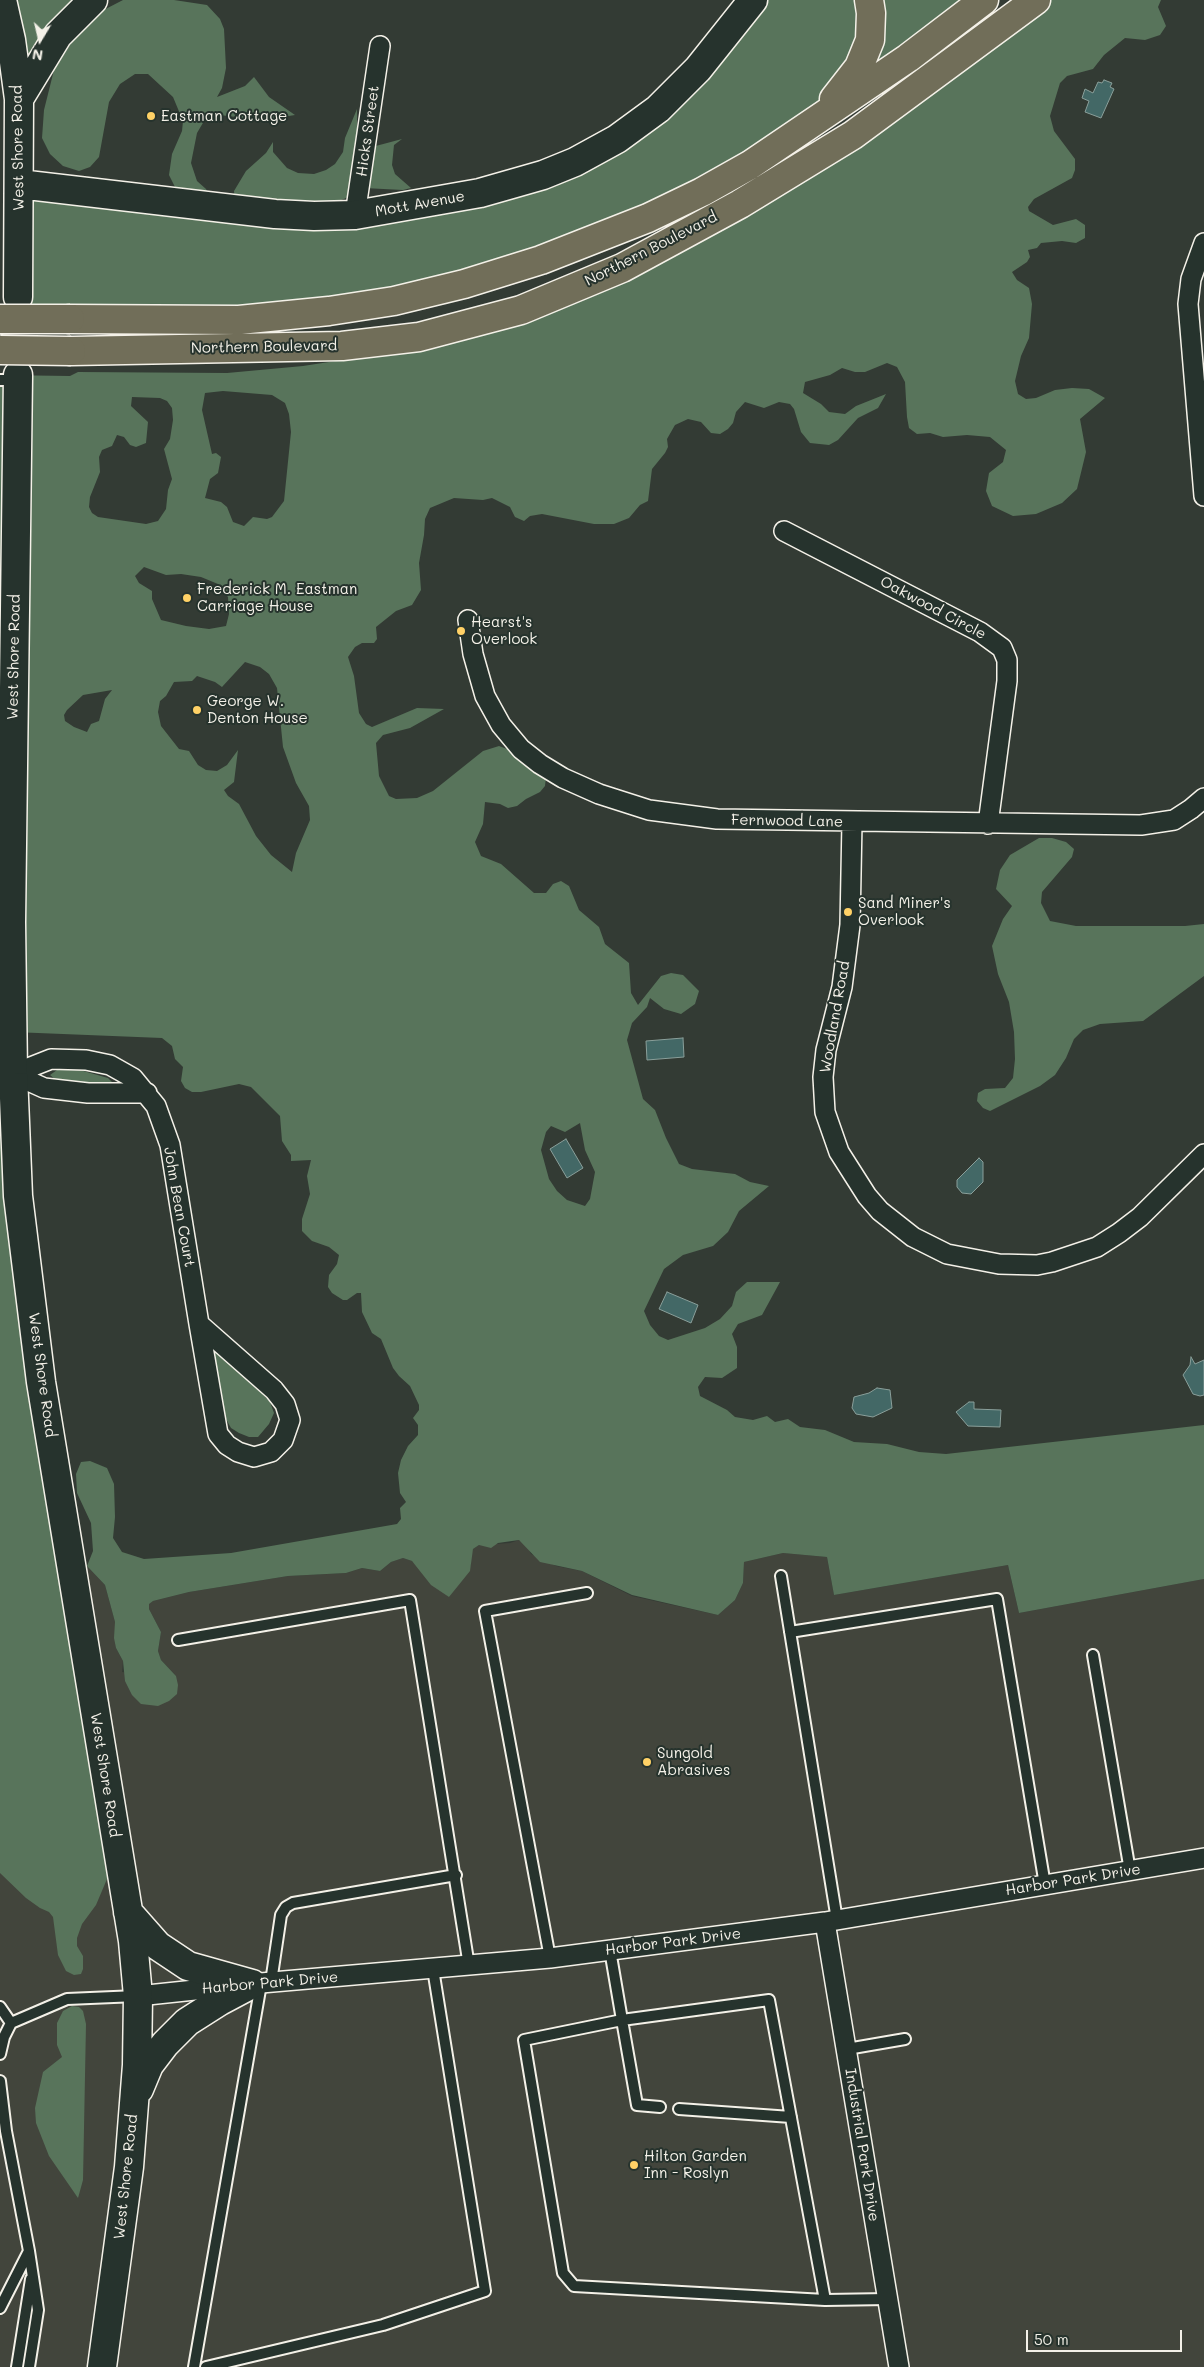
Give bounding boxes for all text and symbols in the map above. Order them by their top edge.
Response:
north arrow [15,15,65,65]
text: N [31,45,44,66]
street label: Hicks Street [353,84,383,178]
street label: West Shore Road [8,85,28,211]
place label: Eastman Cottage [161,107,287,125]
marker: Eastman Cottage [145,110,157,122]
street label: Mott Avenue [374,187,466,221]
street label: Northern Boulevard [582,208,720,290]
street label: Northern Boulevard [191,337,337,357]
street label: Oakwood Circle [877,572,989,644]
place label: Frederick M. Eastman Carriage House [197,580,357,615]
marker: Frederick M. Eastman Carriage House [181,592,193,604]
street label: West Shore Road [4,594,24,720]
place label: Hearst's Overlook [471,613,537,648]
marker: Hearst's Overlook [455,625,467,637]
place label: George W. Denton House [207,692,308,727]
marker: George W. Denton House [191,704,203,716]
street label: Fernwood Lane [731,811,843,831]
place label: Sand Miner's Overlook [858,894,951,929]
marker: Sand Miner's Overlook [842,906,854,918]
street label: Woodland Road [816,960,854,1074]
street label: John Bean Court [160,1146,198,1268]
street label: West Shore Road [24,1311,60,1439]
street label: West Shore Road [86,1711,124,1839]
place label: Sungold Abrasives [657,1744,730,1779]
marker: Sungold Abrasives [641,1756,653,1768]
street label: Harbor Park Drive [1004,1860,1142,1900]
street label: Harbor Park Drive [604,1925,742,1959]
street label: Harbor Park Drive [201,1968,339,1998]
street label: Industrial Park Drive [841,2067,883,2223]
street label: West Shore Road [110,2113,142,2241]
place label: Hilton Garden Inn - Roslyn [644,2147,747,2182]
marker: Hilton Garden Inn - Roslyn [628,2159,640,2171]
scale bar [1029,2320,1185,2352]
text: 50 m [1034,2329,1069,2349]

